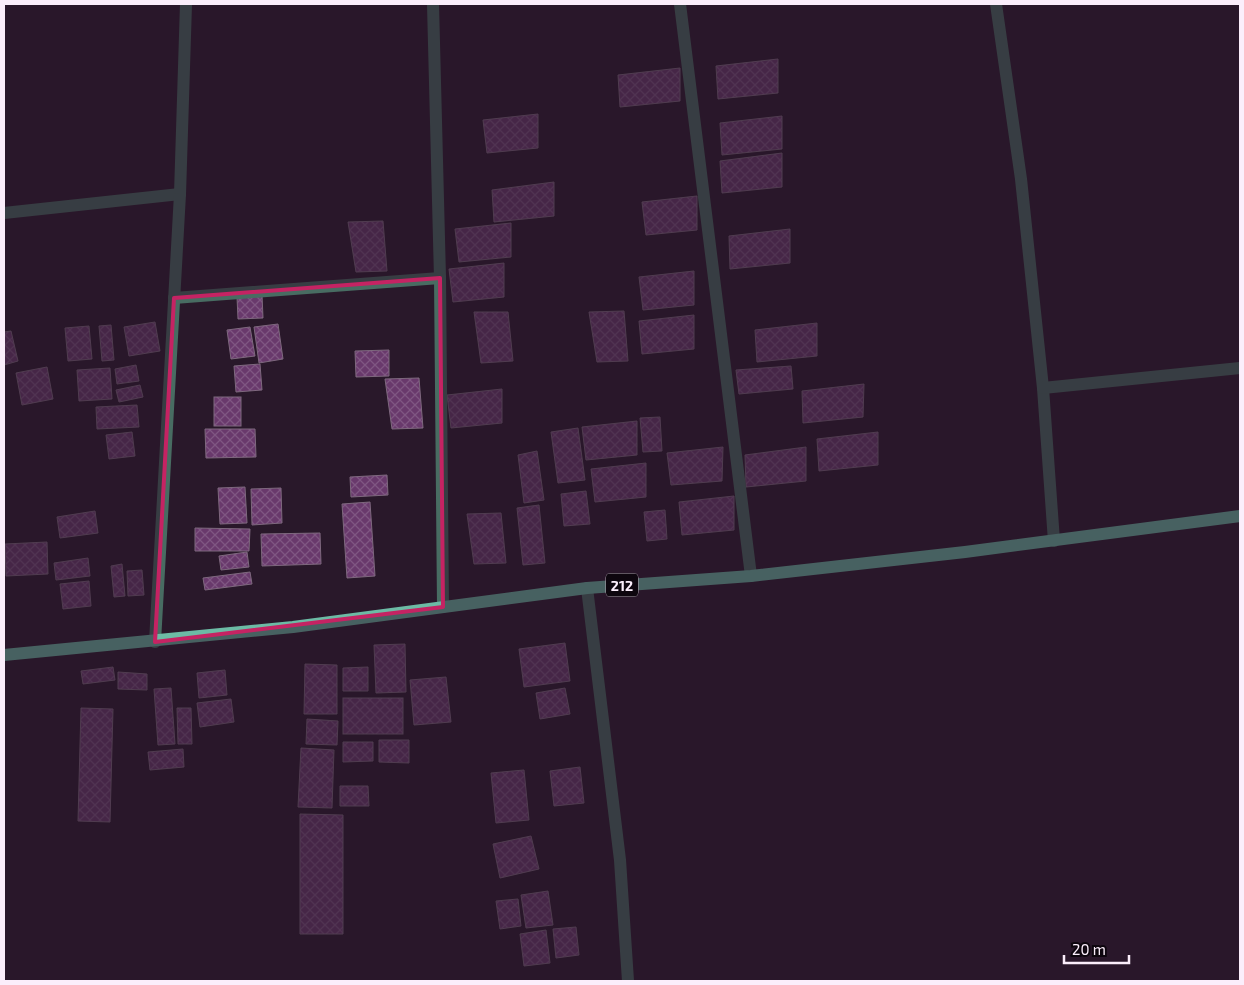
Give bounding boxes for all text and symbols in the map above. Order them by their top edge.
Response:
road number: 212 [606,574,638,596]
scale bar [1064,932,1129,964]
text: 20 m [1072,940,1106,958]

